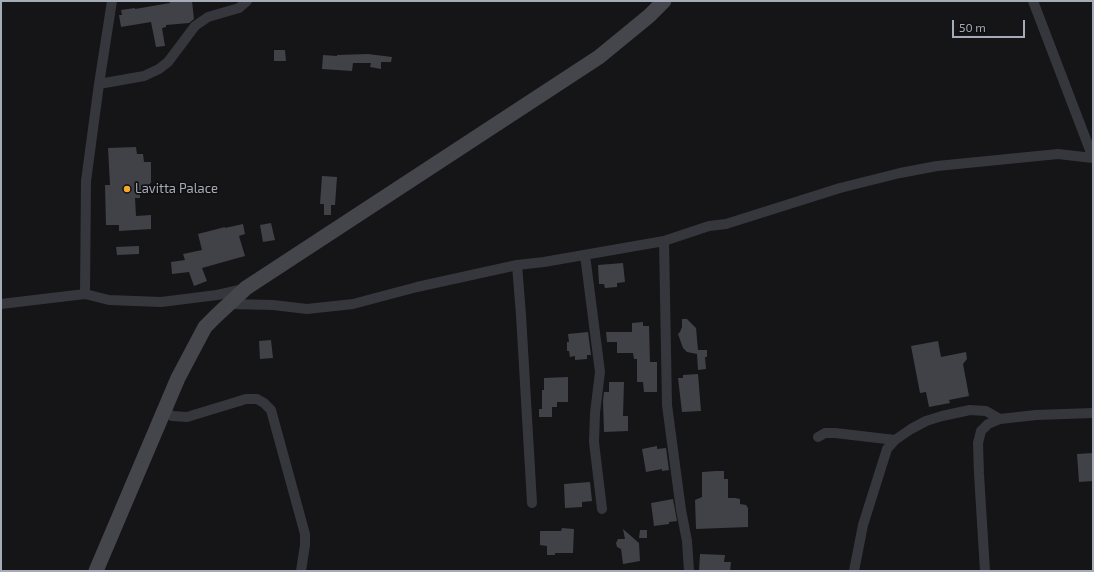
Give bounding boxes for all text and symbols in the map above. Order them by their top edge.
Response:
scale bar [954,12,1027,38]
text: 50 m [959,20,986,34]
place label: Lavitta Palace [135,181,218,197]
marker: Lavitta Palace [122,184,132,194]

